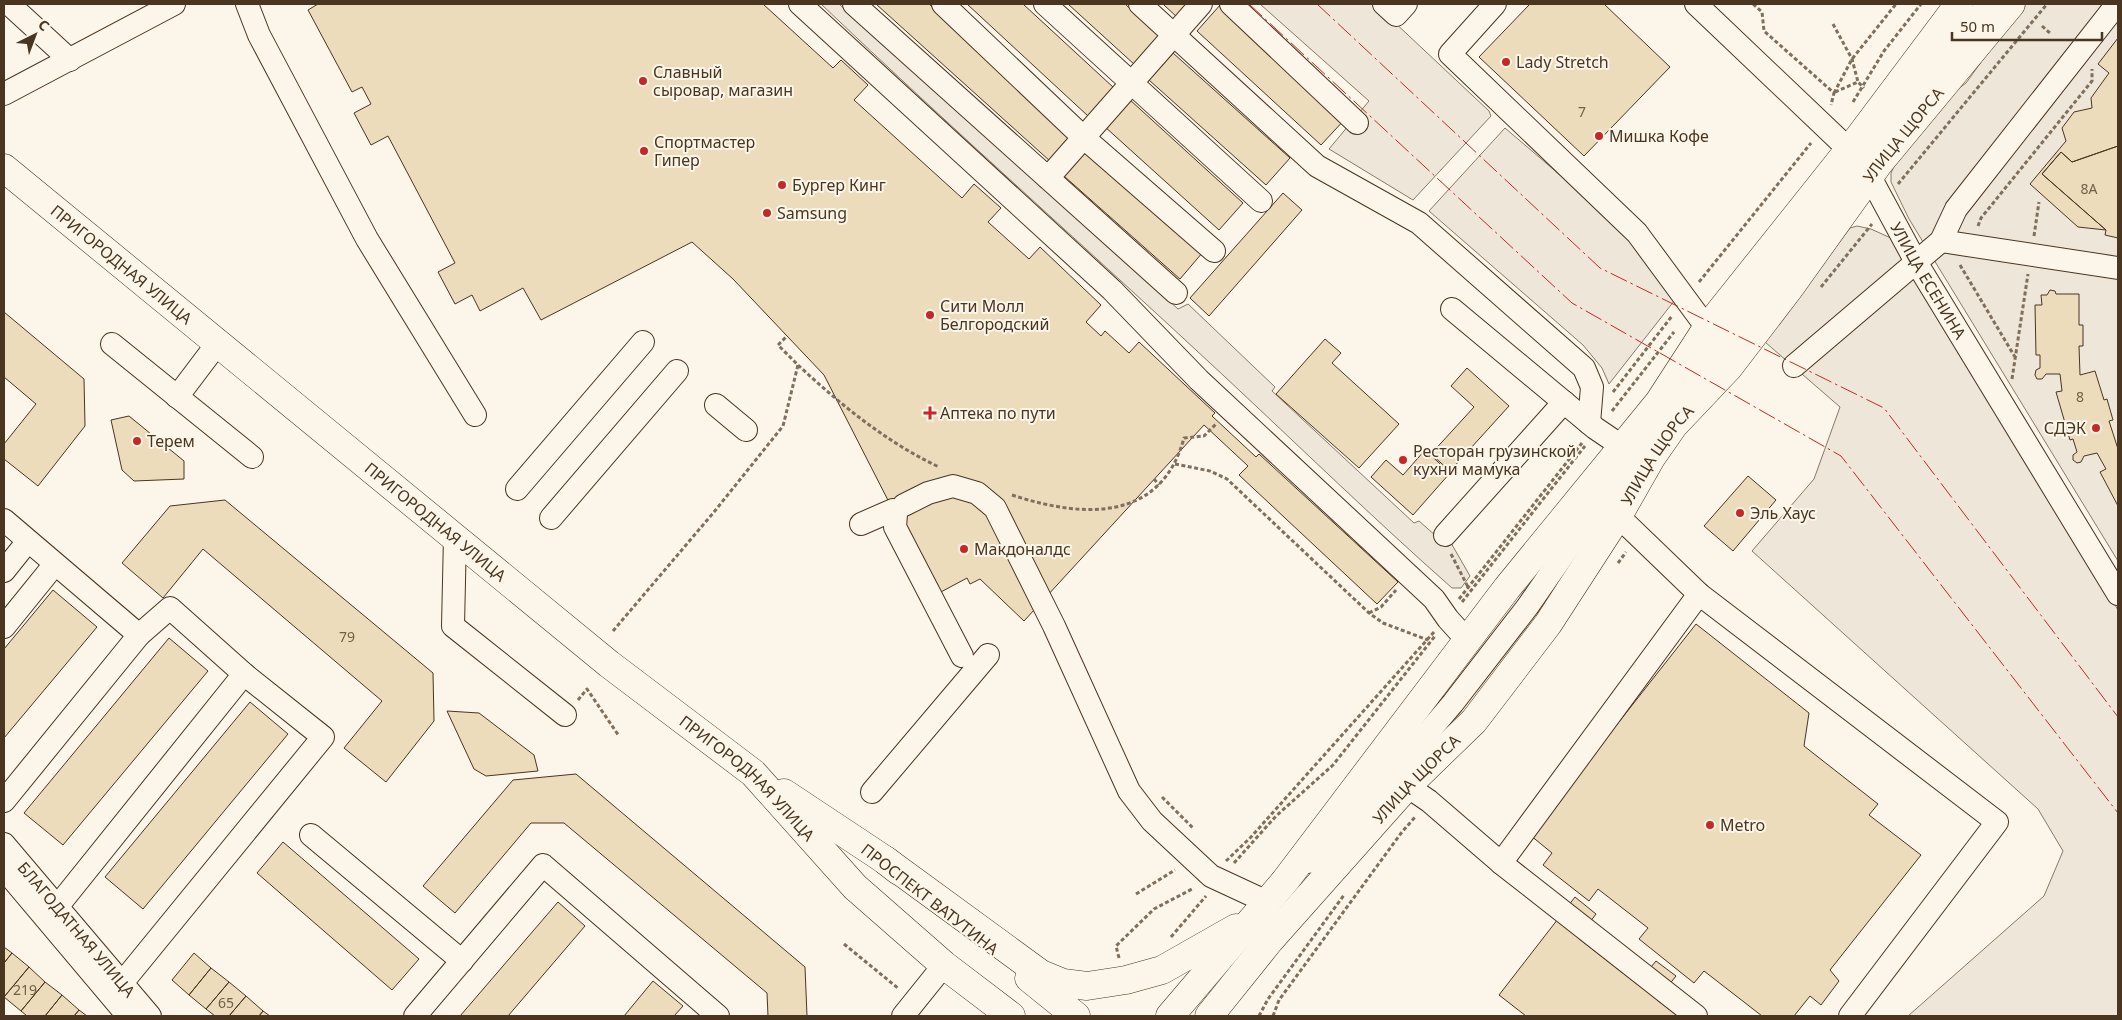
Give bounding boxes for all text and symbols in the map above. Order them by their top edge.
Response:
north arrow [10,10,60,60]
scale bar [1952,10,2102,42]
text: С [34,15,54,35]
text: 50 m [1960,16,1995,36]
place label: Lady Stretch [1516,51,1609,73]
marker: Lady Stretch [1500,56,1512,68]
place label: Славный сыровар, магазин [653,61,793,101]
marker: Славный сыровар, магазин [637,75,649,87]
street label: УЛИЦА ЩОРСА [1858,82,1949,187]
house number: 7 [1578,102,1586,121]
place label: Мишка Кофе [1609,125,1709,147]
marker: Мишка Кофе [1593,130,1605,142]
place label: Спортмастер Гипер [654,131,755,171]
marker: Спортмастер Гипер [638,145,650,157]
place label: Бургер Кинг [792,174,886,196]
marker: Бургер Кинг [776,179,788,191]
house number: 8А [2081,179,2098,198]
street label: ПРИГОРОДНАЯ УЛИЦА [46,200,198,330]
place label: Samsung [777,202,847,224]
marker: Samsung [761,207,773,219]
street label: УЛИЦА ЕСЕНИНА [1885,218,1972,344]
place label: Сити Молл Белгородский [940,295,1049,335]
marker: Сити Молл Белгородский [924,309,936,321]
house number: 8 [2076,387,2084,406]
street label: УЛИЦА ЩОРСА [1615,400,1699,509]
place label: Аптека по пути [940,402,1056,424]
marker: Аптека по пути [924,407,936,419]
place label: СДЭК [2044,417,2086,439]
marker: СДЭК [2090,422,2102,434]
place label: Терем [147,430,195,452]
marker: Терем [131,435,143,447]
place label: Ресторан грузинской кухни мамука [1413,440,1576,480]
marker: Ресторан грузинской кухни мамука [1397,454,1409,466]
street label: ПРИГОРОДНАЯ УЛИЦА [360,457,512,587]
place label: Эль Хаус [1750,502,1816,524]
marker: Эль Хаус [1734,507,1746,519]
place label: Макдоналдс [974,538,1071,560]
marker: Макдоналдс [958,543,970,555]
house number: 79 [339,627,355,646]
street label: ПРИГОРОДНАЯ УЛИЦА [675,710,820,846]
street label: УЛИЦА ЩОРСА [1368,729,1465,828]
place label: Metro [1720,814,1765,836]
marker: Metro [1704,819,1716,831]
street label: ПРОСПЕКТ ВАТУТИНА [857,838,1004,960]
street label: БЛАГОДАТНАЯ УЛИЦА [13,857,141,1002]
house number: 219 [13,980,37,999]
house number: 65 [218,993,234,1012]

